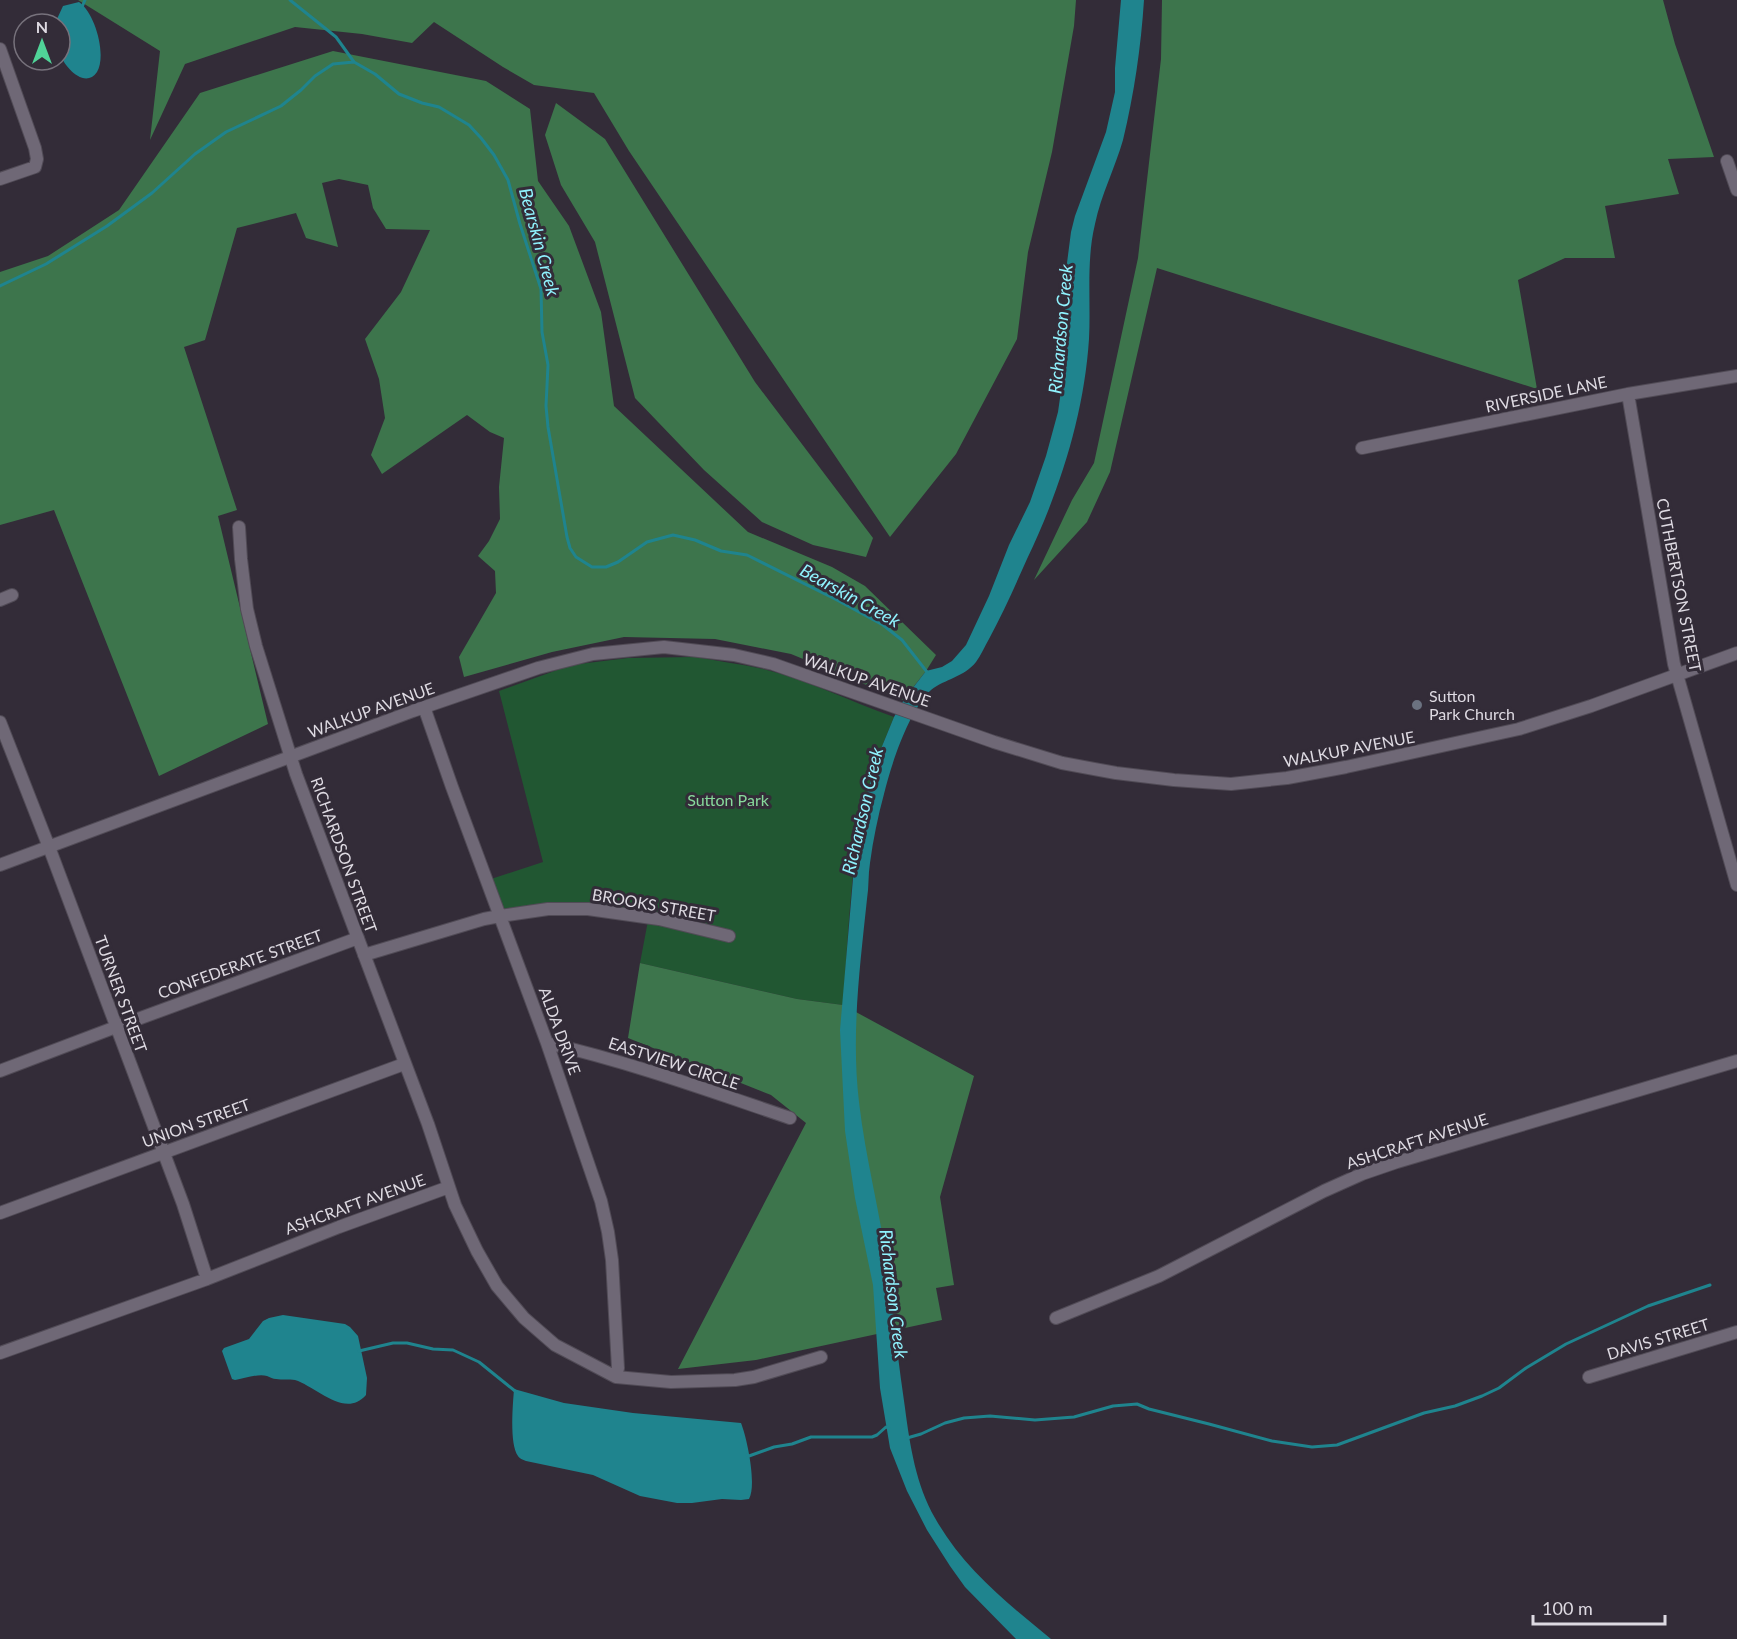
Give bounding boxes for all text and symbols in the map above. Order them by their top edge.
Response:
north arrow [12,12,72,72]
text: N [36,17,48,36]
water label: Bearskin Creek [515,185,565,299]
water label: Richardson Creek [1043,263,1077,394]
street label: RIVERSIDE LANE [1483,371,1608,416]
street label: CUTHBERTSON STREET [1653,496,1706,674]
water label: Bearskin Creek [797,559,905,632]
street label: WALKUP AVENUE [801,649,933,710]
street label: WALKUP AVENUE [305,678,437,741]
place label: Sutton Park Church [1429,686,1515,723]
marker: Sutton Park Church [1410,698,1424,712]
street label: WALKUP AVENUE [1282,726,1416,771]
water label: Richardson Creek [837,745,887,876]
street label: RICHARDSON STREET [307,774,382,936]
park label: Sutton Park [687,790,770,809]
street label: BROOKS STREET [591,884,718,925]
street label: CONFEDERATE STREET [155,925,325,1002]
street label: TURNER STREET [92,933,152,1055]
street label: ALDA DRIVE [536,984,585,1077]
street label: EASTVIEW CIRCLE [606,1032,742,1093]
street label: UNION STREET [139,1094,253,1151]
street label: ASHCRAFT AVENUE [1343,1109,1490,1172]
street label: ASHCRAFT AVENUE [282,1169,428,1238]
water label: Richardson Creek [875,1228,913,1360]
street label: DAVIS STREET [1604,1314,1712,1363]
scale bar [1533,1588,1665,1626]
text: 100 m [1542,1597,1593,1619]

